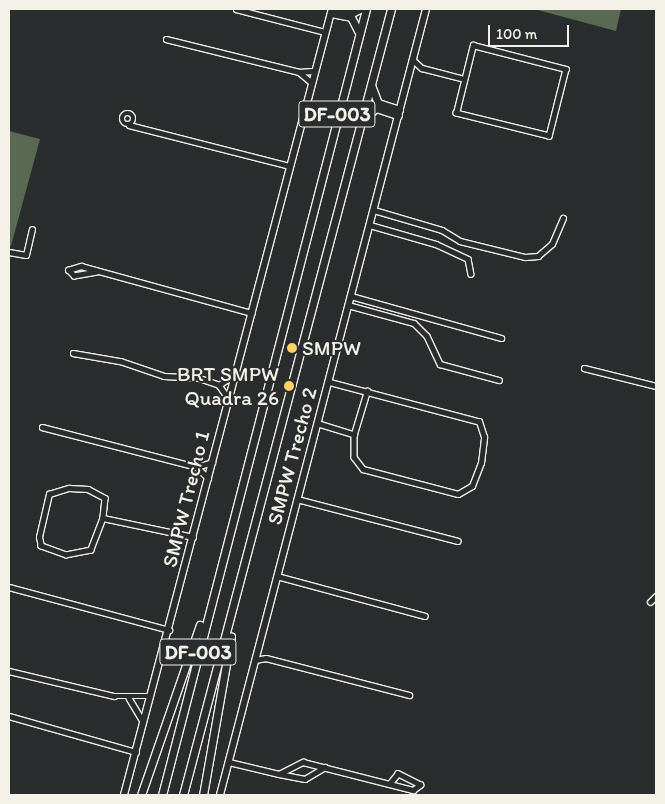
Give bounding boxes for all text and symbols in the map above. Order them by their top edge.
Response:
scale bar [490,15,571,47]
text: 100 m [496,25,537,43]
road number: DF-003 [298,96,376,132]
place label: SMPW [302,335,361,361]
marker: SMPW [286,342,298,354]
place label: BRT SMPW Quadra 26 [177,361,279,411]
marker: BRT SMPW Quadra 26 [283,380,295,392]
street label: SMPW Trecho 2 [262,385,322,527]
street label: SMPW Trecho 1 [157,429,215,569]
road number: DF-003 [159,634,237,670]

